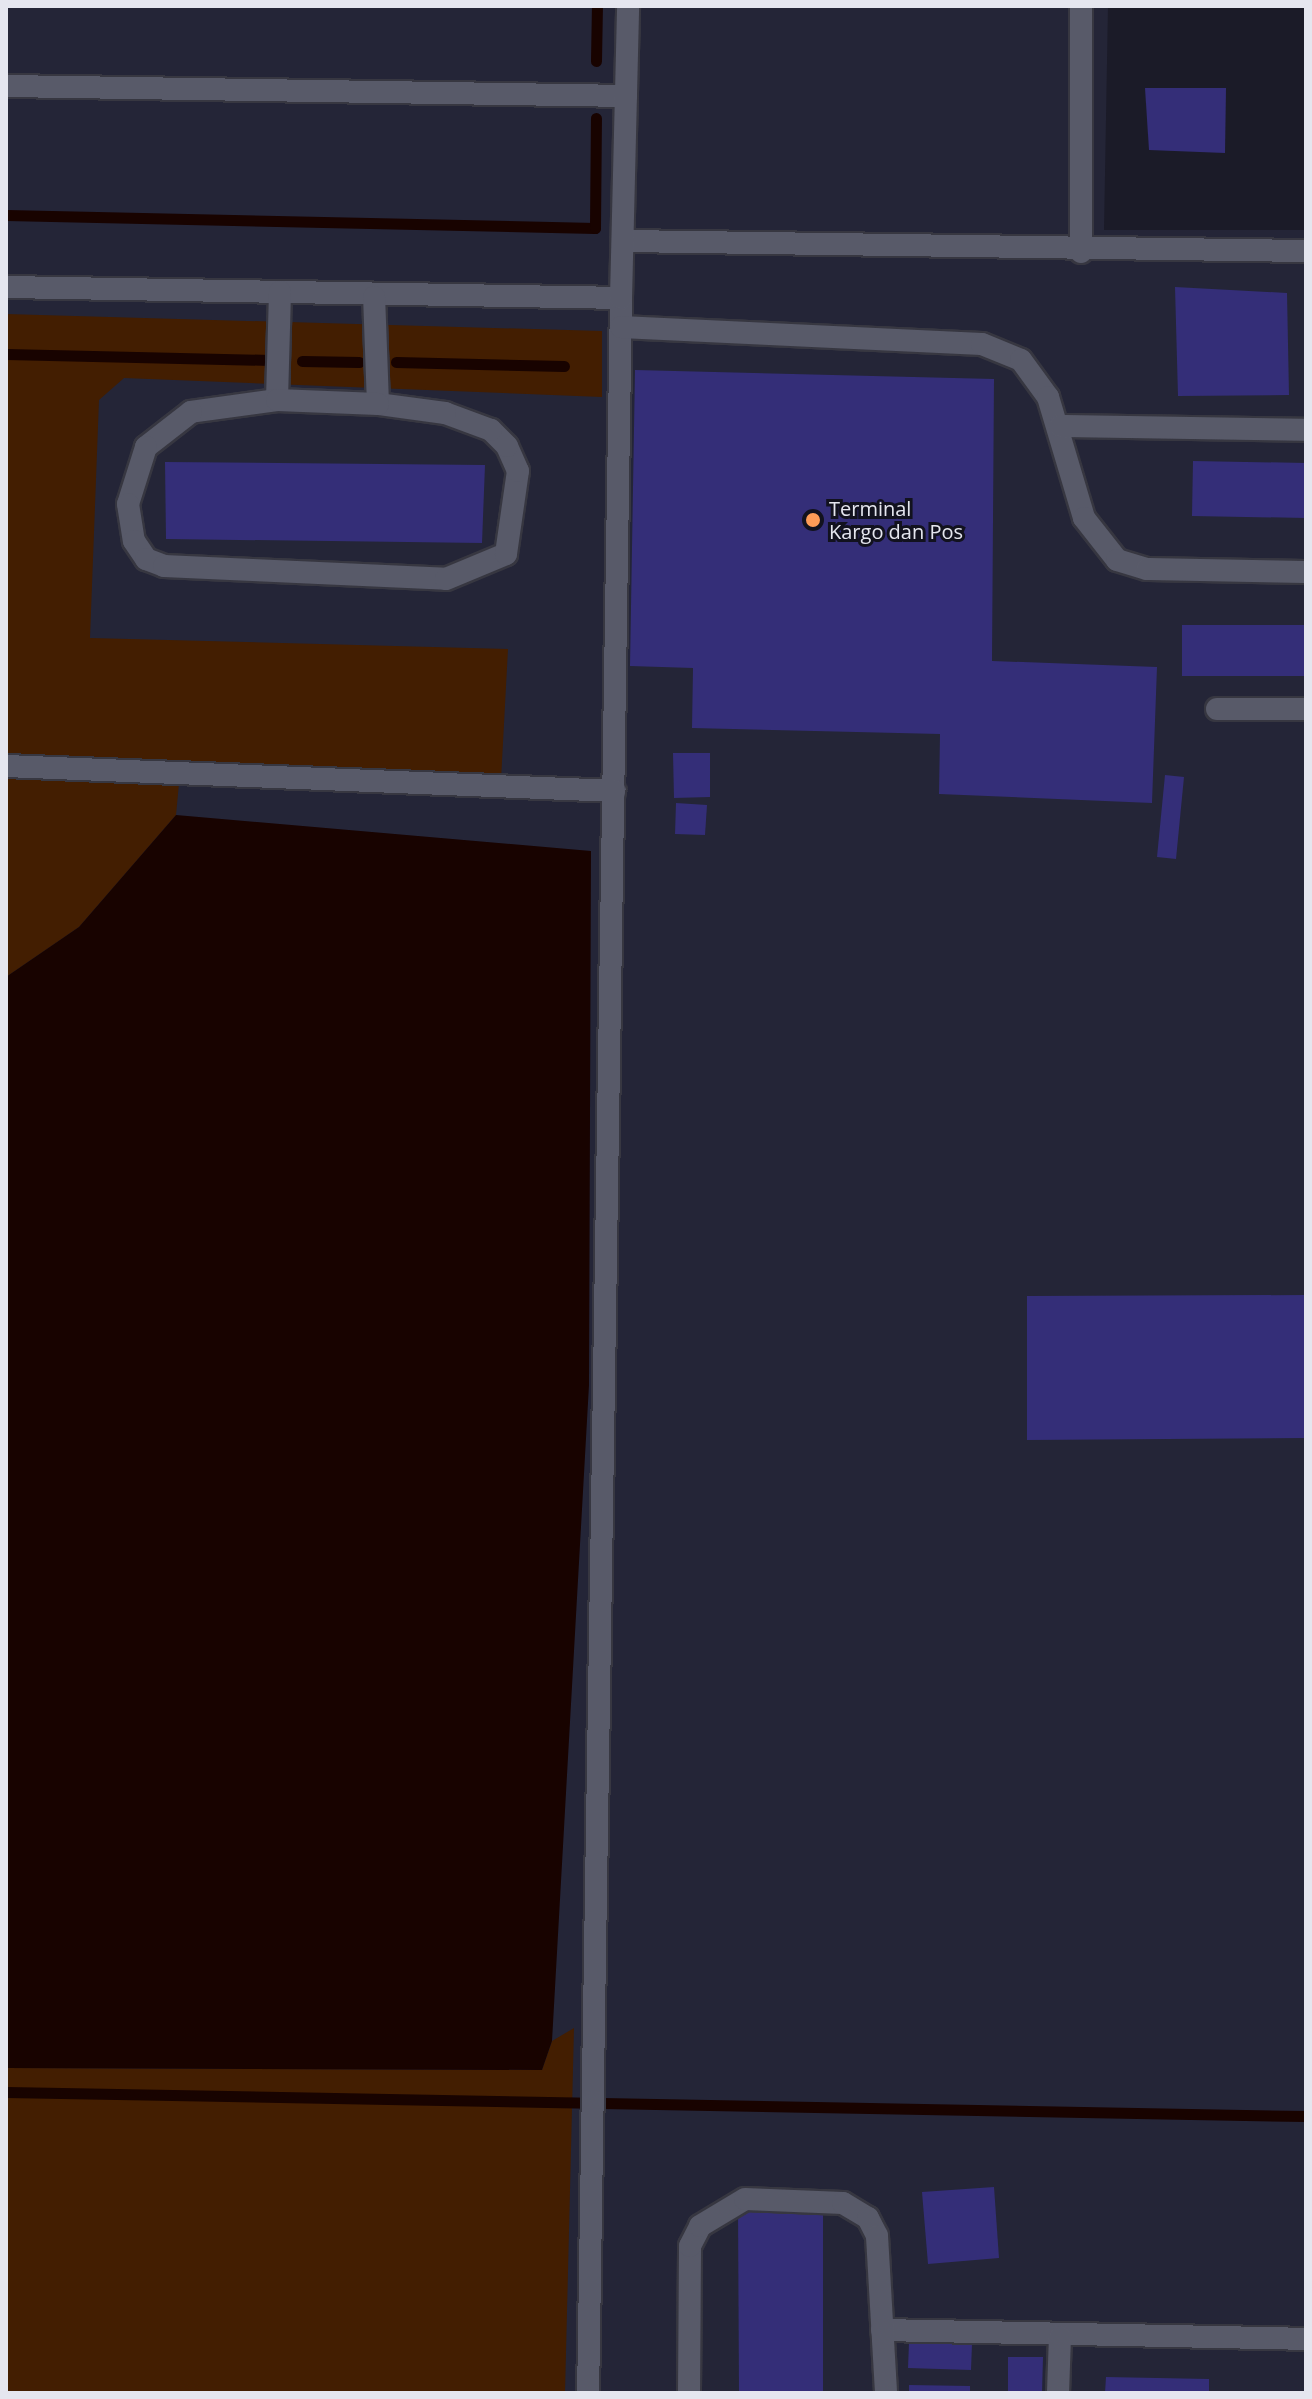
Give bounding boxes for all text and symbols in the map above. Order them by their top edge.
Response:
place label: Terminal Kargo dan Pos [829,496,963,543]
marker: Terminal Kargo dan Pos [804,511,822,529]

